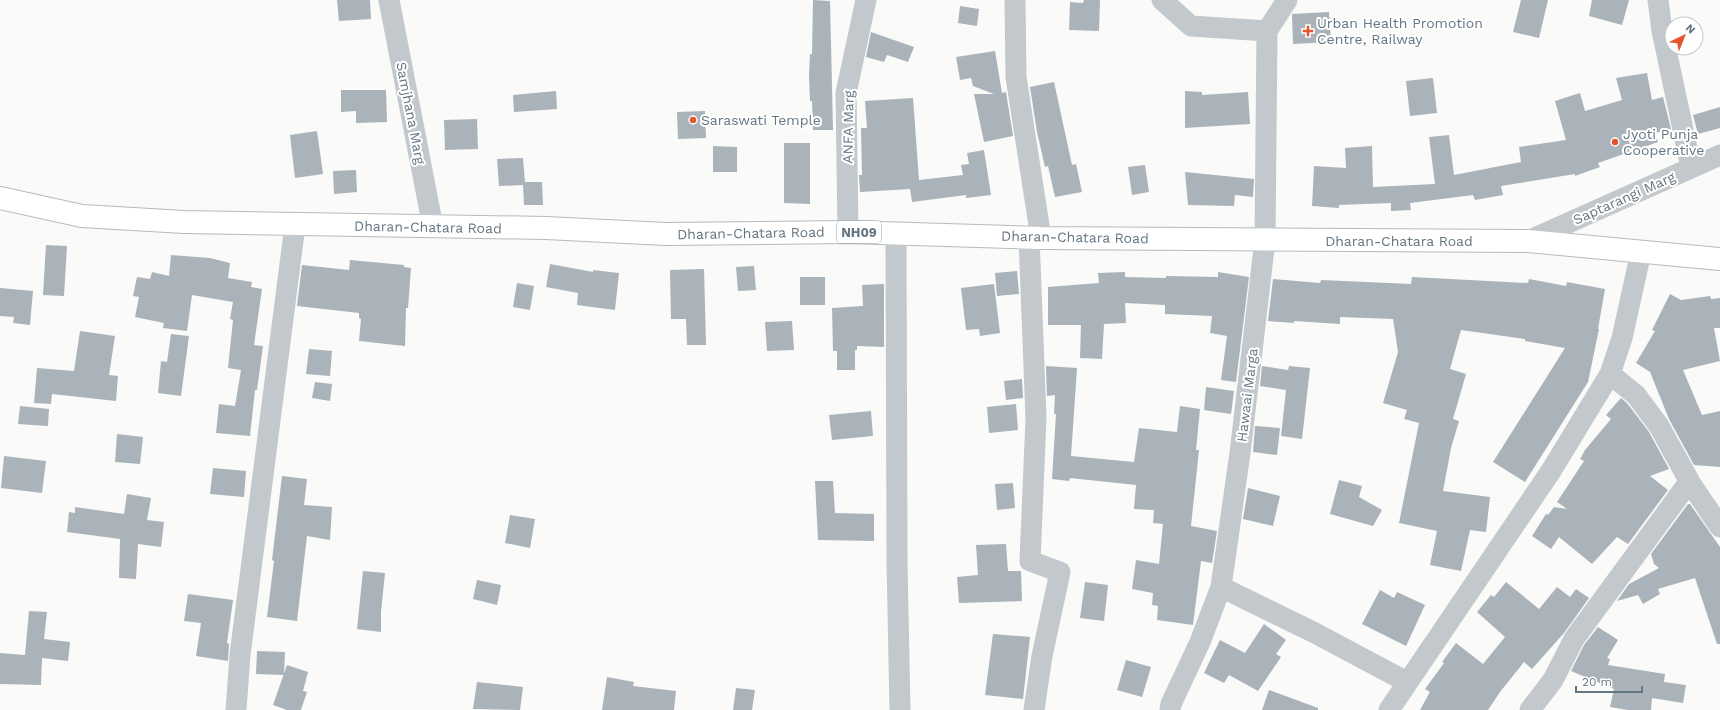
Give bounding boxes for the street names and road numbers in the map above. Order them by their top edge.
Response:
street label: Samjhana Marg [393,60,429,166]
street label: ANFA Marg [839,90,857,164]
street label: Saptarangi Marg [1571,168,1678,228]
street label: Dharan-Chatara Road [354,218,502,236]
road number: NH09 [837,221,881,243]
street label: Dharan-Chatara Road [677,224,825,242]
street label: Dharan-Chatara Road [1001,228,1149,246]
street label: Dharan-Chatara Road [1325,233,1473,249]
street label: Hawaai Marga [1233,347,1261,443]

